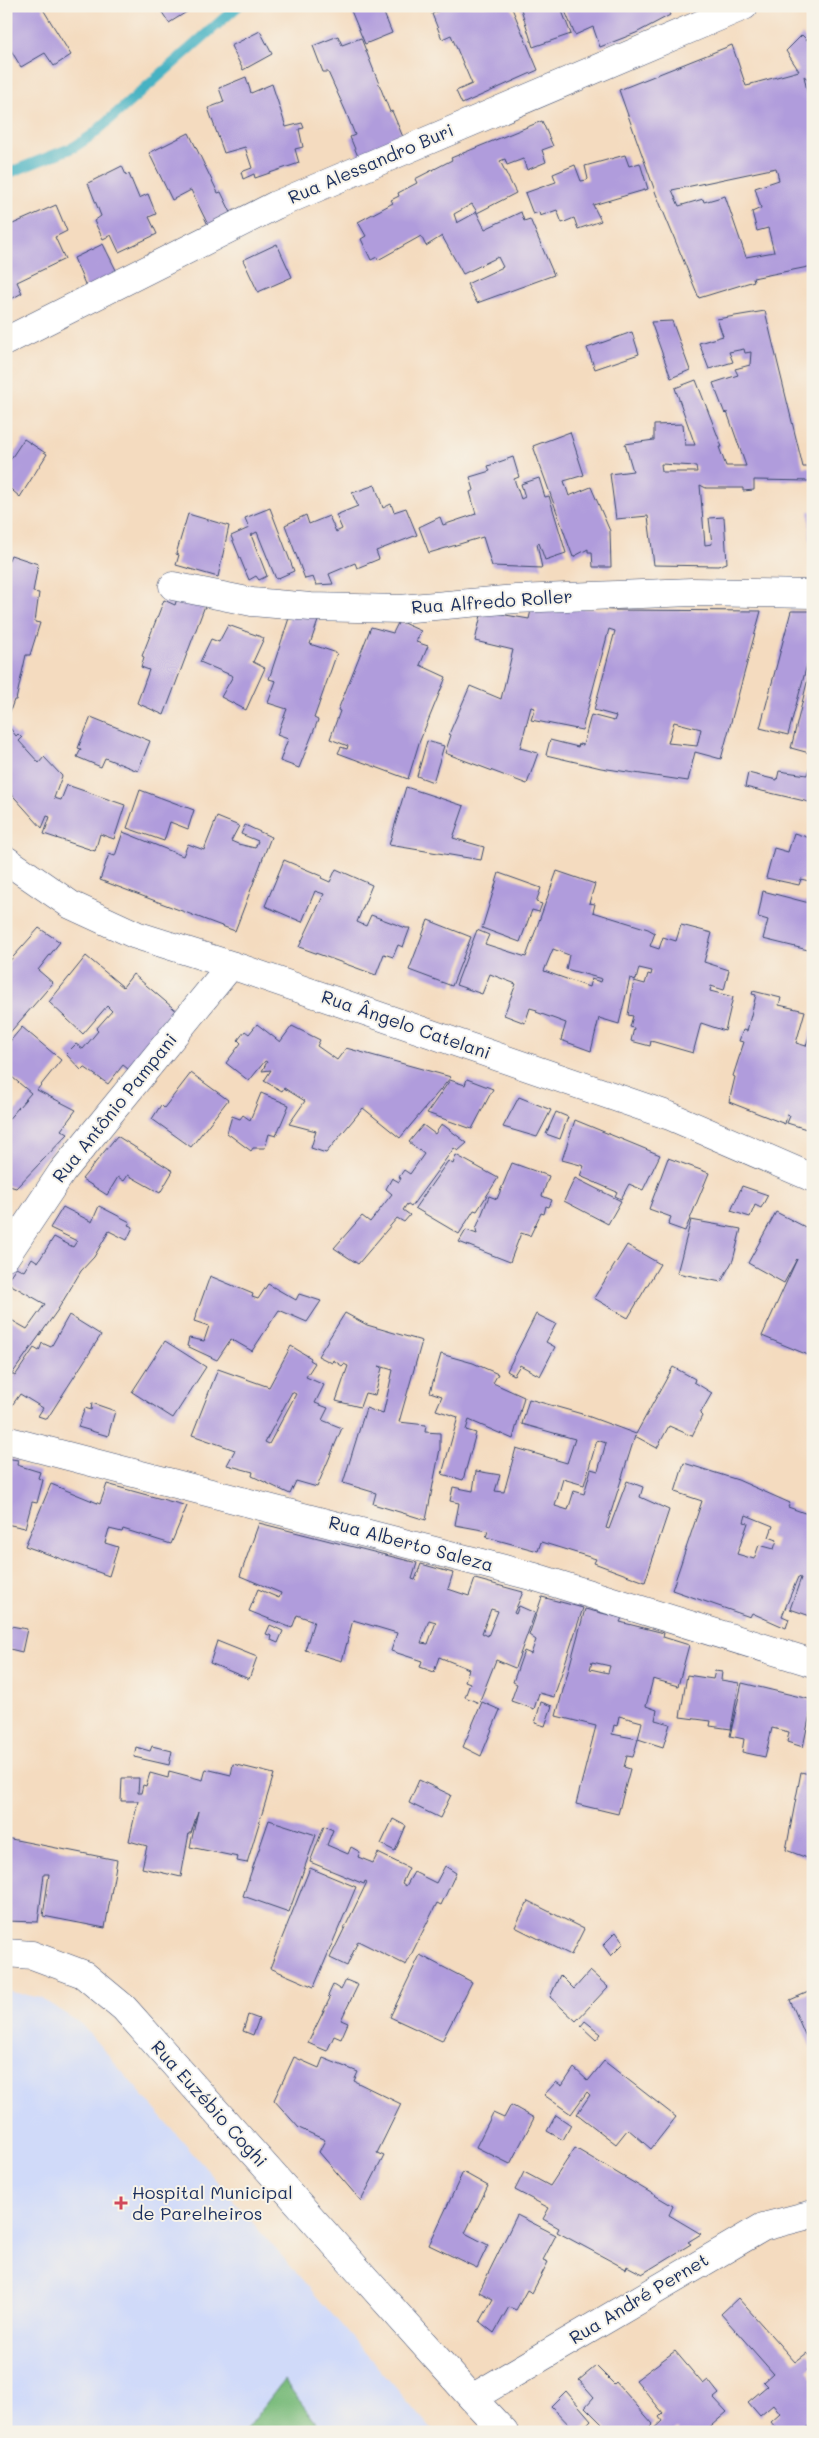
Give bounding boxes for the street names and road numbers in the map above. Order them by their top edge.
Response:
street label: Rua Alessandro Buri [284,117,457,209]
street label: Rua Alfredo Roller [410,583,573,619]
street label: Rua Ângelo Catelani [318,984,494,1064]
street label: Rua Antônio Pampani [46,1028,182,1187]
street label: Rua Alberto Saleza [326,1509,496,1577]
street label: Rua Euzébio Coghi [146,2035,273,2172]
street label: Rua André Pernet [564,2247,713,2349]

